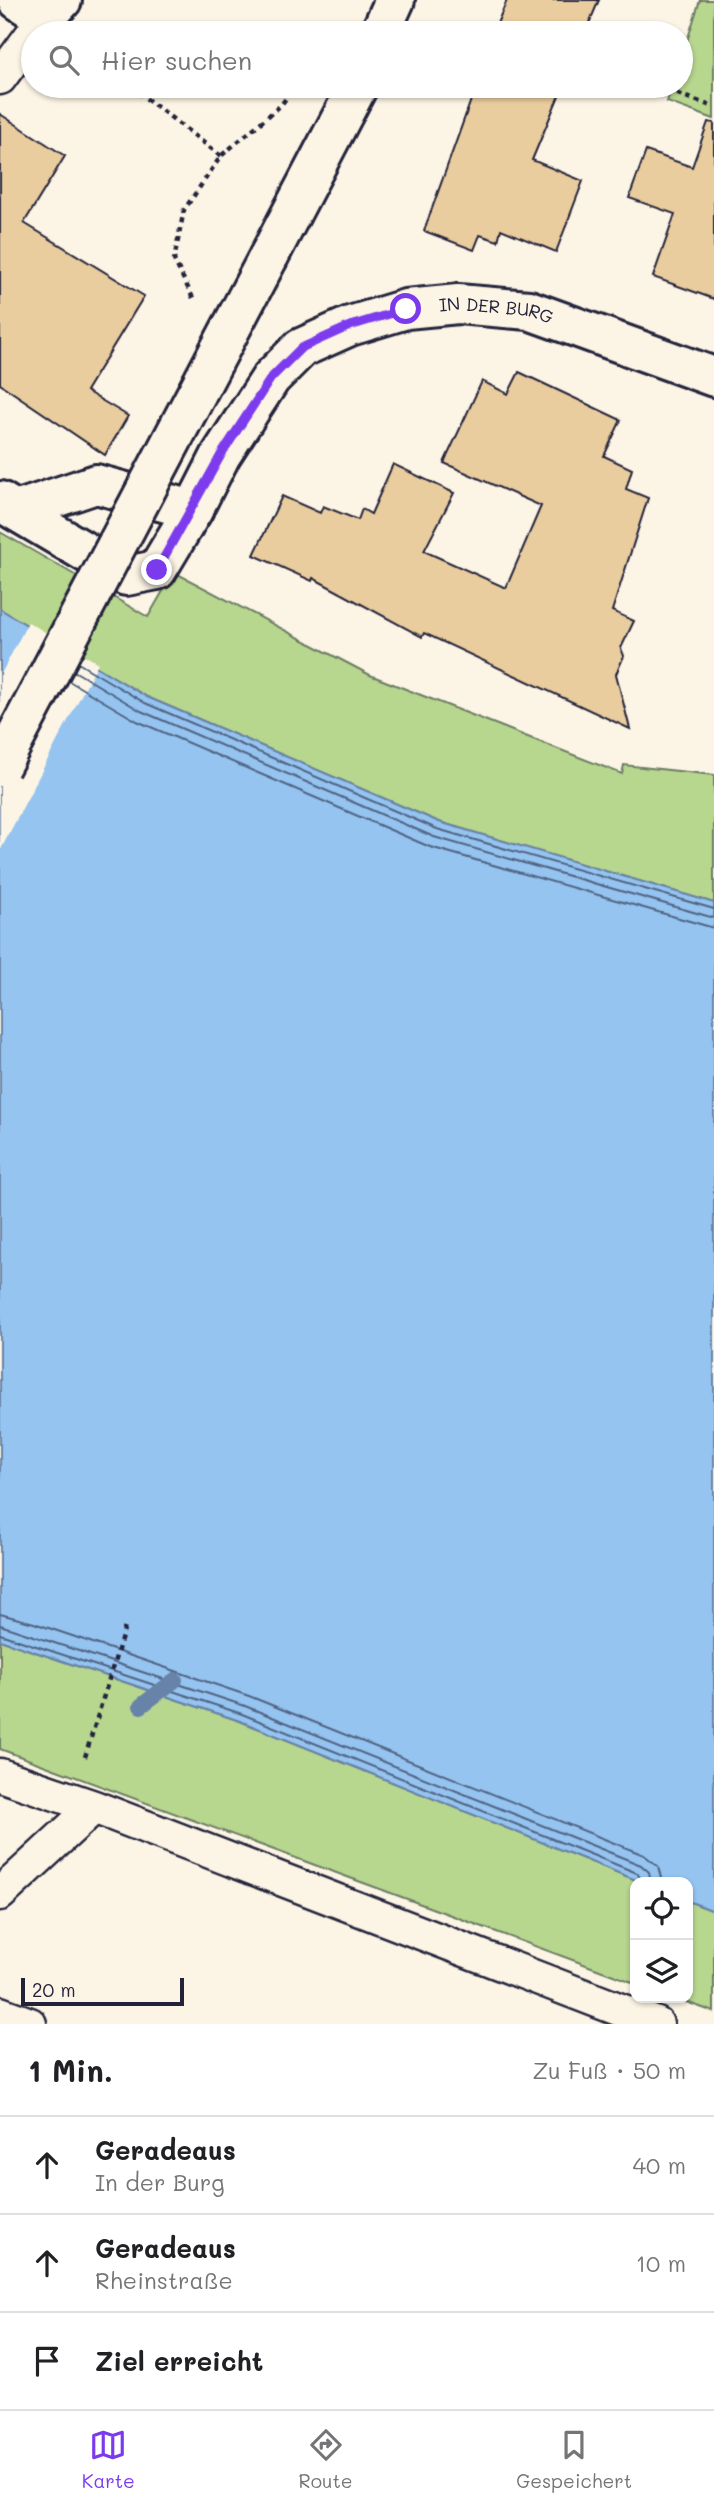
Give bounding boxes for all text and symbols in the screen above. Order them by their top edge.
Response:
search box [21,21,693,98]
icon: search [45,41,83,79]
text: Hier suchen [101,43,252,77]
street label: IN DER BURG [438,291,557,329]
route start [390,293,421,324]
route end [141,554,172,585]
map controls [630,1877,693,2003]
button: locate [630,1877,693,1940]
button: layers [630,1940,693,2003]
scale bar [21,1975,184,2007]
text: 20 m [32,1977,76,2002]
text: 1 Min. [28,2050,113,2090]
text: Zu Fuß · 50 m [533,2055,686,2085]
text: Geradeaus [95,2133,236,2167]
icon: ahead [28,2146,66,2184]
text: 40 m [633,2150,686,2180]
text: In der Burg [95,2167,225,2197]
text: Geradeaus [95,2231,236,2265]
icon: ahead [28,2244,66,2282]
text: 10 m [636,2248,686,2278]
text: Rheinstraße [95,2265,233,2295]
icon: arrive [28,2342,66,2380]
text: Ziel erreicht [95,2344,263,2378]
tab: Karte [82,2426,135,2493]
tab: Route [299,2426,353,2493]
tab: Gespeichert [516,2426,632,2493]

